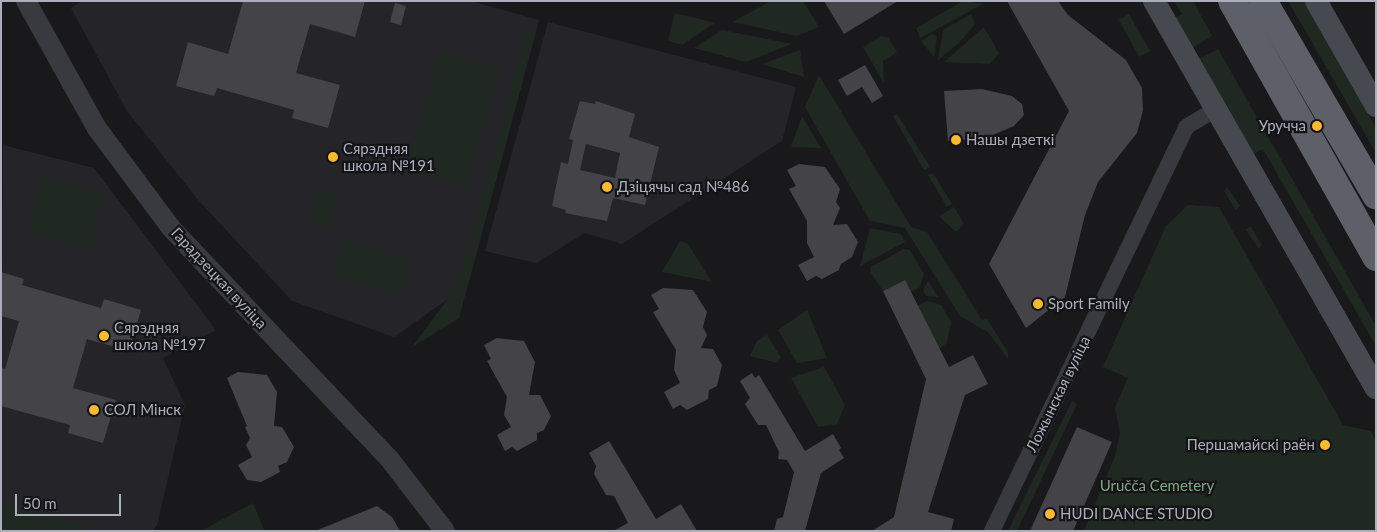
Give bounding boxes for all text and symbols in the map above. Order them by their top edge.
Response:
place label: Уручча [1259,117,1306,135]
marker: Уручча [1310,119,1324,133]
place label: Нашы дзеткі [966,131,1054,149]
marker: Нашы дзеткі [950,134,962,146]
place label: Сярэдняя школа №191 [343,139,435,174]
marker: Сярэдняя школа №191 [327,151,339,163]
place label: Дзіцячы сад №486 [617,178,749,196]
marker: Дзіцячы сад №486 [601,181,613,193]
street label: Гарадзецкая вуліца [167,224,271,332]
place label: Sport Family [1048,295,1130,313]
marker: Sport Family [1032,298,1044,310]
place label: Сярэдняя школа №197 [114,318,206,353]
marker: Сярэдняя школа №197 [98,330,110,342]
street label: Ложынская вуліца [1022,333,1094,455]
place label: СОЛ Мінск [104,401,181,419]
marker: СОЛ Мінск [88,404,100,416]
place label: Першамайскі раён [1187,436,1315,454]
marker: Першамайскі раён [1319,439,1331,451]
park label: Uručča Cemetery [1100,477,1214,495]
scale bar [18,484,124,516]
text: 50 m [23,494,57,512]
place label: HUDI DANCE STUDIO [1060,505,1213,523]
marker: HUDI DANCE STUDIO [1044,508,1056,520]

